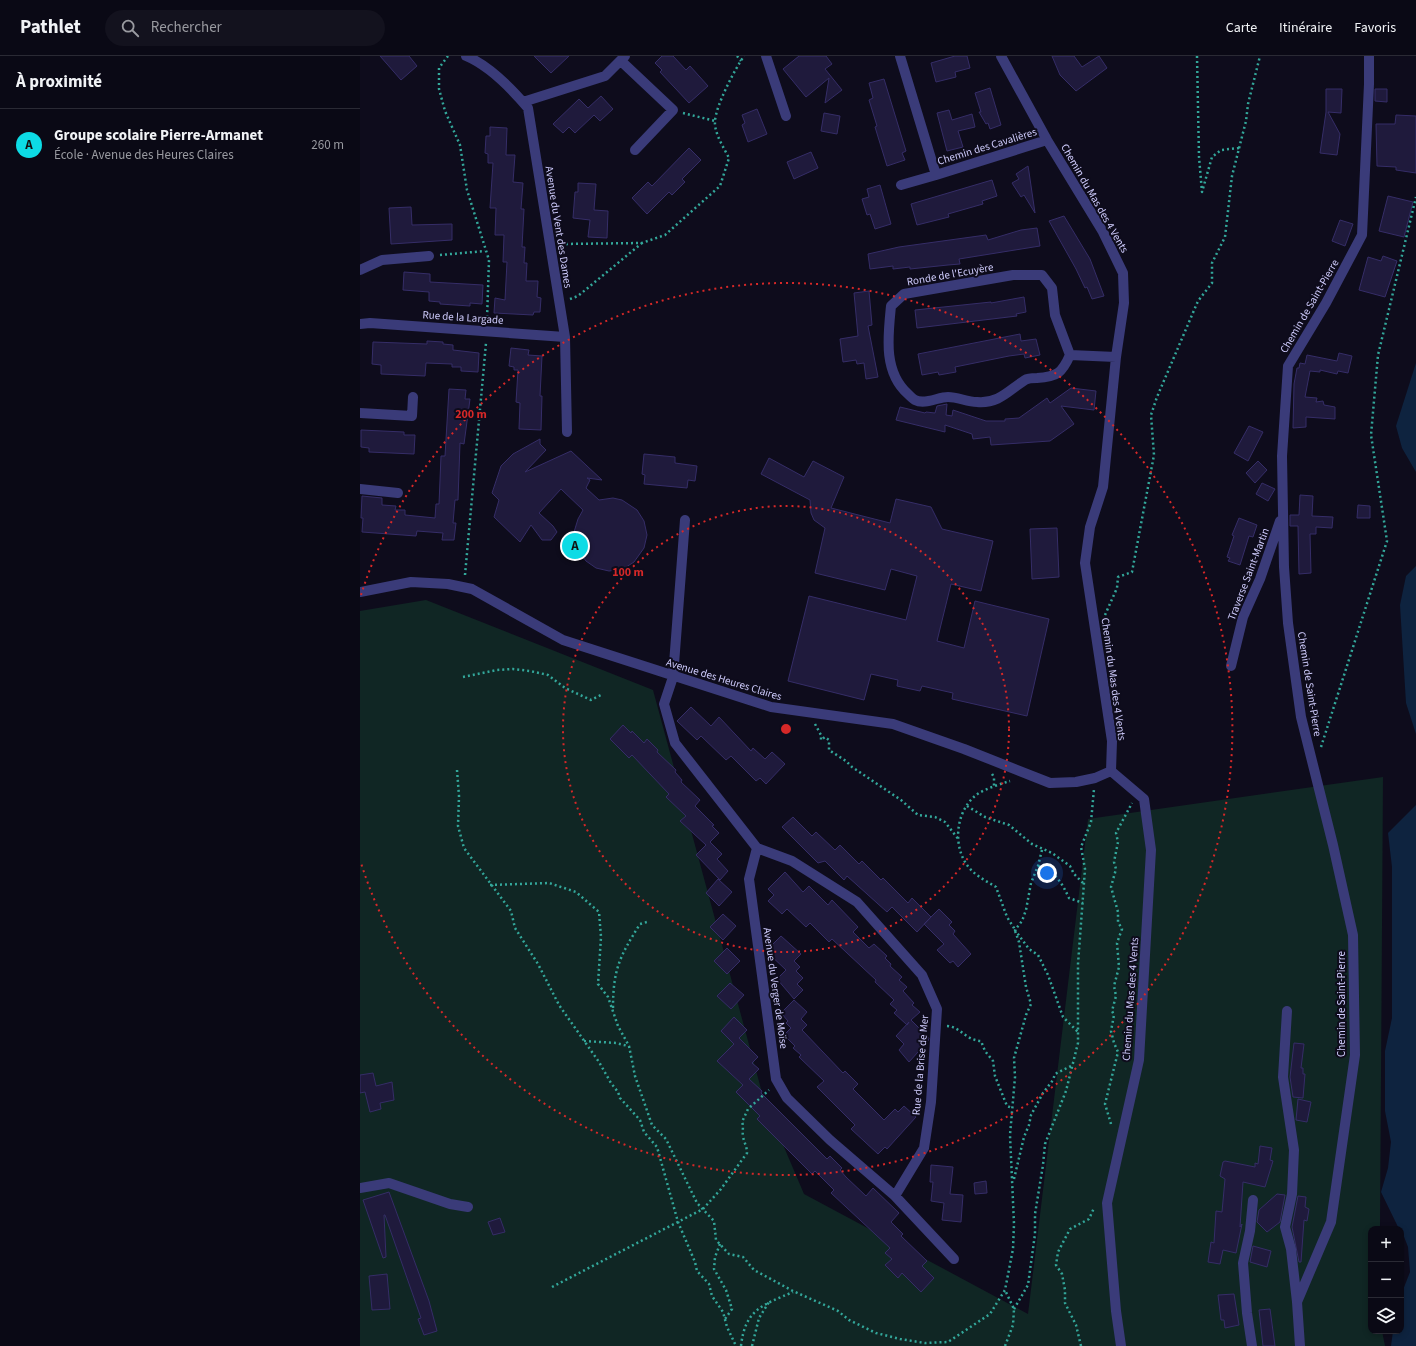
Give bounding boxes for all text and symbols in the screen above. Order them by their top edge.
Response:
search box [105,10,385,46]
text: Pathlet [20,14,81,41]
icon: search [119,17,141,39]
text: Rechercher [151,17,222,38]
text: Carte [1226,18,1257,38]
text: Itinéraire [1279,18,1332,38]
text: Favoris [1354,18,1396,38]
text: À proximité [16,70,102,94]
street label: Chemin des Cavalières [936,124,1039,169]
text: Groupe scolaire Pierre-Armanet [54,125,263,146]
text: A [25,136,33,154]
text: 260 m [311,136,344,154]
street label: Chemin du Mas des 4 Vents [1057,141,1132,256]
text: École · Avenue des Heures Claires [54,146,234,164]
street label: Avenue du Vent des Dames [541,165,576,289]
street label: Chemin de Saint-Pierre [1276,256,1343,356]
street label: Ronde de l'Ecuyère [906,259,995,289]
street label: Rue de la Largade [422,307,505,328]
text: 200 m [455,406,487,423]
street label: Traverse Saint-Martin [1224,526,1273,623]
pin: A [562,531,588,561]
text: 100 m [612,564,644,581]
street label: Chemin du Mas des 4 Vents [1097,617,1130,742]
street label: Chemin de Saint-Pierre [1294,631,1325,738]
street label: Avenue des Heures Claires [664,655,784,704]
centre of rings [779,722,793,736]
your location [1037,863,1057,883]
street label: Avenue du Verger de Moïse [760,926,792,1050]
street label: Chemin du Mas des 4 Vents [1119,936,1142,1061]
street label: Chemin de Saint-Pierre [1334,951,1349,1057]
street label: Rue de la Brise de Mer [909,1014,932,1116]
map controls [1368,1226,1404,1334]
button: + [1368,1226,1404,1262]
button: − [1368,1262,1404,1298]
button: layers [1368,1298,1404,1334]

